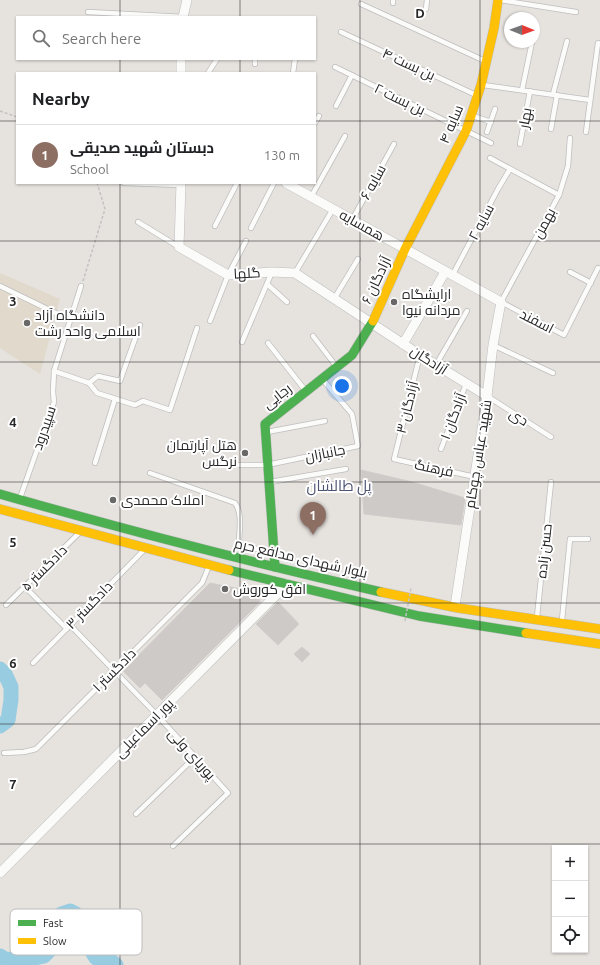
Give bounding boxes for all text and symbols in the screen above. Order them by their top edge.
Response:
text: D [415,6,425,20]
north arrow [504,12,540,48]
search box [16,16,316,60]
icon: search [30,27,52,49]
text: Search here [62,30,141,47]
street label: بن بست ۴ [380,45,438,83]
street label: بن بست ۲ [372,80,428,118]
text: Nearby [32,89,90,108]
street label: سایه ۴ [436,102,466,146]
street label: بهار [515,106,535,131]
text: دبستان شهید صدیقی [70,139,214,156]
text: 1 [41,148,49,162]
text: 130 m [264,148,300,162]
text: School [70,162,109,176]
street label: سایه ۶ [357,162,389,202]
street label: سایه ۲ [465,201,497,243]
street label: بهمن [529,205,559,241]
street label: همسایه [337,206,387,244]
street label: آزادگان ۶ [358,253,394,306]
street label: گلها [233,264,261,282]
place label: ارایشگاه مردانه نیوا [402,286,460,318]
text: 3 [9,294,17,308]
marker: ارایشگاه مردانه نیوا [389,297,399,307]
street label: اسفند [517,306,557,336]
place label: دانشگاه آزاد اسلامی واحد رشت [35,307,141,339]
marker: دانشگاه آزاد اسلامی واحد رشت [22,318,32,328]
street label: آزادگان [407,342,451,378]
your location [332,376,352,396]
street label: آزادگان ۳ [393,379,421,435]
street label: رجایی [260,380,294,412]
street label: آزادگان ۱ [437,390,469,441]
street label: شهید عباس چوکام [462,399,496,510]
street label: سپیدرود [29,404,61,453]
street label: دی [507,405,531,429]
text: 4 [9,415,17,429]
place label: هتل آپارتمان نرگس [167,437,237,469]
street label: جانبازان [304,441,346,465]
marker: هتل آپارتمان نرگس [240,448,250,458]
street label: فرهنگ [413,456,455,480]
district label: پل طالشان [307,477,371,496]
place label: املاک محمدی [121,492,204,508]
marker: املاک محمدی [108,495,118,505]
pin: 1 [300,502,326,535]
street label: حسن زاده [533,523,555,579]
text: 5 [9,535,17,549]
street label: بلوار شهدای مدافع حرم [232,535,369,583]
street label: دادگستر ۵ [18,542,70,594]
street label: دادگستر ۳ [62,578,116,632]
place label: افق کوروش [233,581,306,598]
marker: افق کوروش [220,584,230,594]
street label: دادگستر ۱ [89,645,139,695]
text: 6 [9,656,17,670]
street label: پور اسماعیلی [111,695,178,762]
street label: پوریای ولی [163,725,219,784]
text: 7 [9,777,17,791]
map controls [552,845,588,953]
button: + [552,845,588,881]
button: − [552,881,588,917]
legend [10,909,142,955]
text: Fast [43,917,64,929]
button: locate [552,917,588,953]
text: Slow [43,935,67,947]

